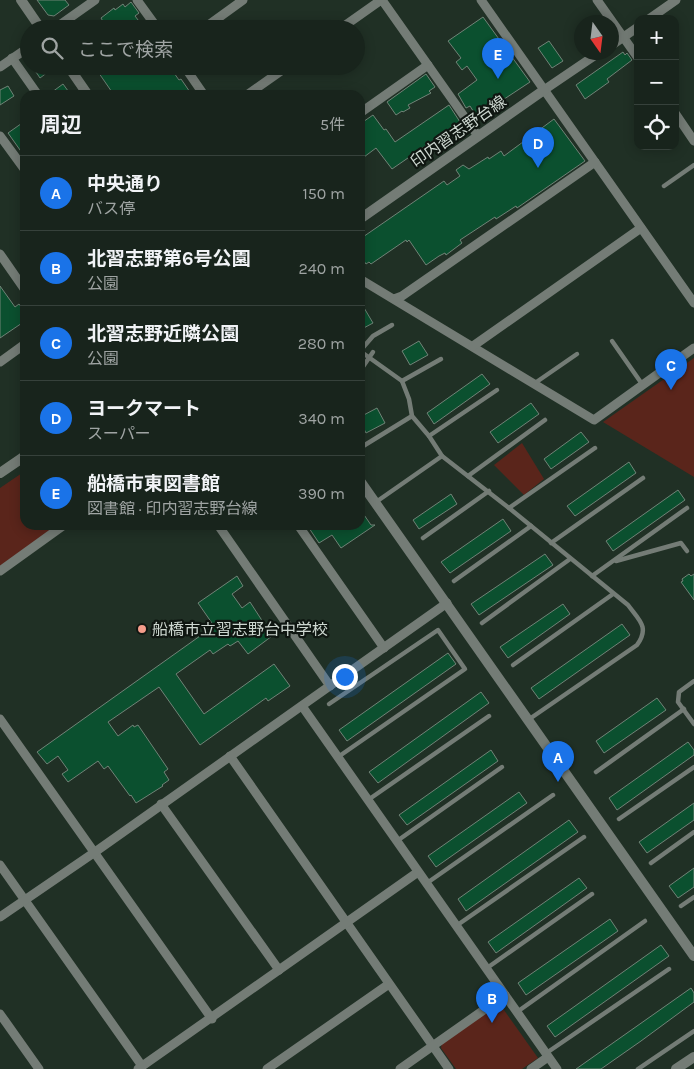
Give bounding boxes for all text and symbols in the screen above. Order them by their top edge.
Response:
north arrow [574,15,619,60]
map controls [634,15,679,150]
button: + [634,15,679,60]
search box [20,20,365,75]
icon: search [38,34,66,62]
pin: E [482,38,514,79]
text: ここで検索 [78,39,173,61]
button: − [634,60,679,105]
street label: 印内習志野台線 [407,92,510,171]
button: locate [634,105,679,150]
text: 周辺 [40,113,82,137]
text: 5件 [320,115,345,134]
pin: D [522,127,554,168]
text: 中央通り [87,173,163,195]
text: A [51,184,61,203]
text: 150 m [302,184,345,203]
text: バス停 [87,199,135,218]
text: 北習志野第6号公園 [87,248,251,270]
text: B [51,259,61,278]
text: 240 m [299,259,345,278]
text: 公園 [87,274,119,293]
text: 北習志野近隣公園 [87,323,239,345]
text: C [51,334,61,353]
text: 280 m [298,334,345,353]
text: 公園 [87,349,119,368]
pin: C [655,349,687,390]
text: ヨークマート [87,398,201,420]
text: D [51,409,61,428]
text: 340 m [298,409,345,428]
text: スーパー [87,424,151,443]
text: 船橋市東図書館 [87,473,220,495]
text: E [51,484,61,503]
text: 390 m [298,484,345,503]
text: 図書館 · 印内習志野台線 [87,499,257,518]
place label: 船橋市立習志野台中学校 [152,620,328,639]
marker: 船橋市立習志野台中学校 [136,623,148,635]
your location [332,664,358,690]
pin: A [542,741,574,782]
pin: B [476,982,508,1023]

